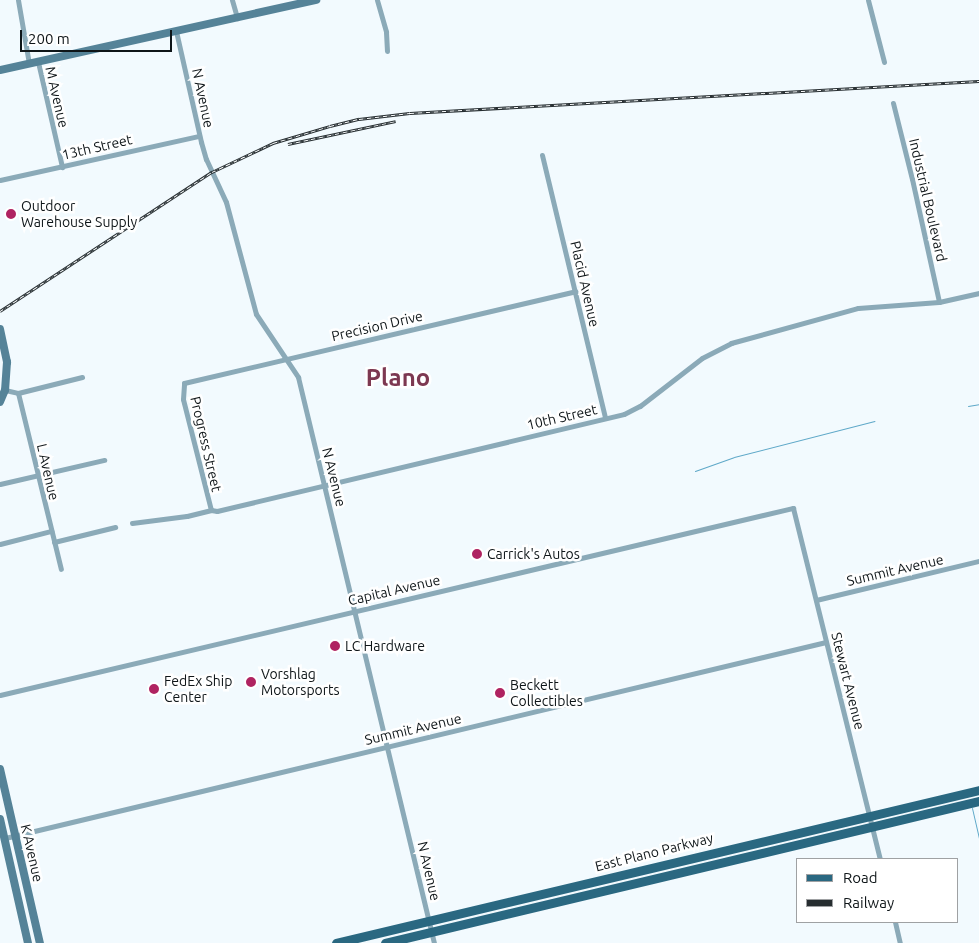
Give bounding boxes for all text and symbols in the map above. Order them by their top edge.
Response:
scale bar [22,20,175,52]
text: 200 m [28,30,70,47]
street label: M Avenue [42,65,72,129]
street label: N Avenue [189,67,217,129]
street label: 13th Street [60,131,134,163]
street label: Industrial Boulevard [906,137,950,263]
place label: Outdoor Warehouse Supply [21,198,137,230]
marker: Outdoor Warehouse Supply [5,208,17,220]
street label: Placid Avenue [567,239,603,329]
street label: Precision Drive [330,307,424,345]
district label: Plano [366,364,430,392]
street label: Progress Street [187,395,225,493]
street label: 10th Street [525,401,599,433]
street label: L Avenue [33,442,63,502]
street label: N Avenue [319,446,349,508]
place label: Carrick's Autos [487,546,580,562]
marker: Carrick's Autos [471,548,483,560]
street label: Summit Avenue [845,551,945,589]
street label: Capital Avenue [346,571,442,609]
street label: Stewart Avenue [828,631,868,731]
place label: LC Hardware [345,638,425,654]
marker: LC Hardware [329,640,341,652]
place label: Vorshlag Motorsports [261,666,340,699]
place label: FedEx Ship Center [164,673,232,706]
marker: Vorshlag Motorsports [245,676,257,688]
place label: Beckett Collectibles [510,677,583,710]
marker: FedEx Ship Center [148,683,160,695]
marker: Beckett Collectibles [494,687,506,699]
street label: Summit Avenue [363,710,463,748]
street label: K Avenue [17,822,47,884]
street label: East Plano Parkway [593,829,715,875]
street label: N Avenue [414,840,444,902]
legend [796,858,959,923]
text: Road [843,869,878,886]
text: Railway [843,894,894,911]

